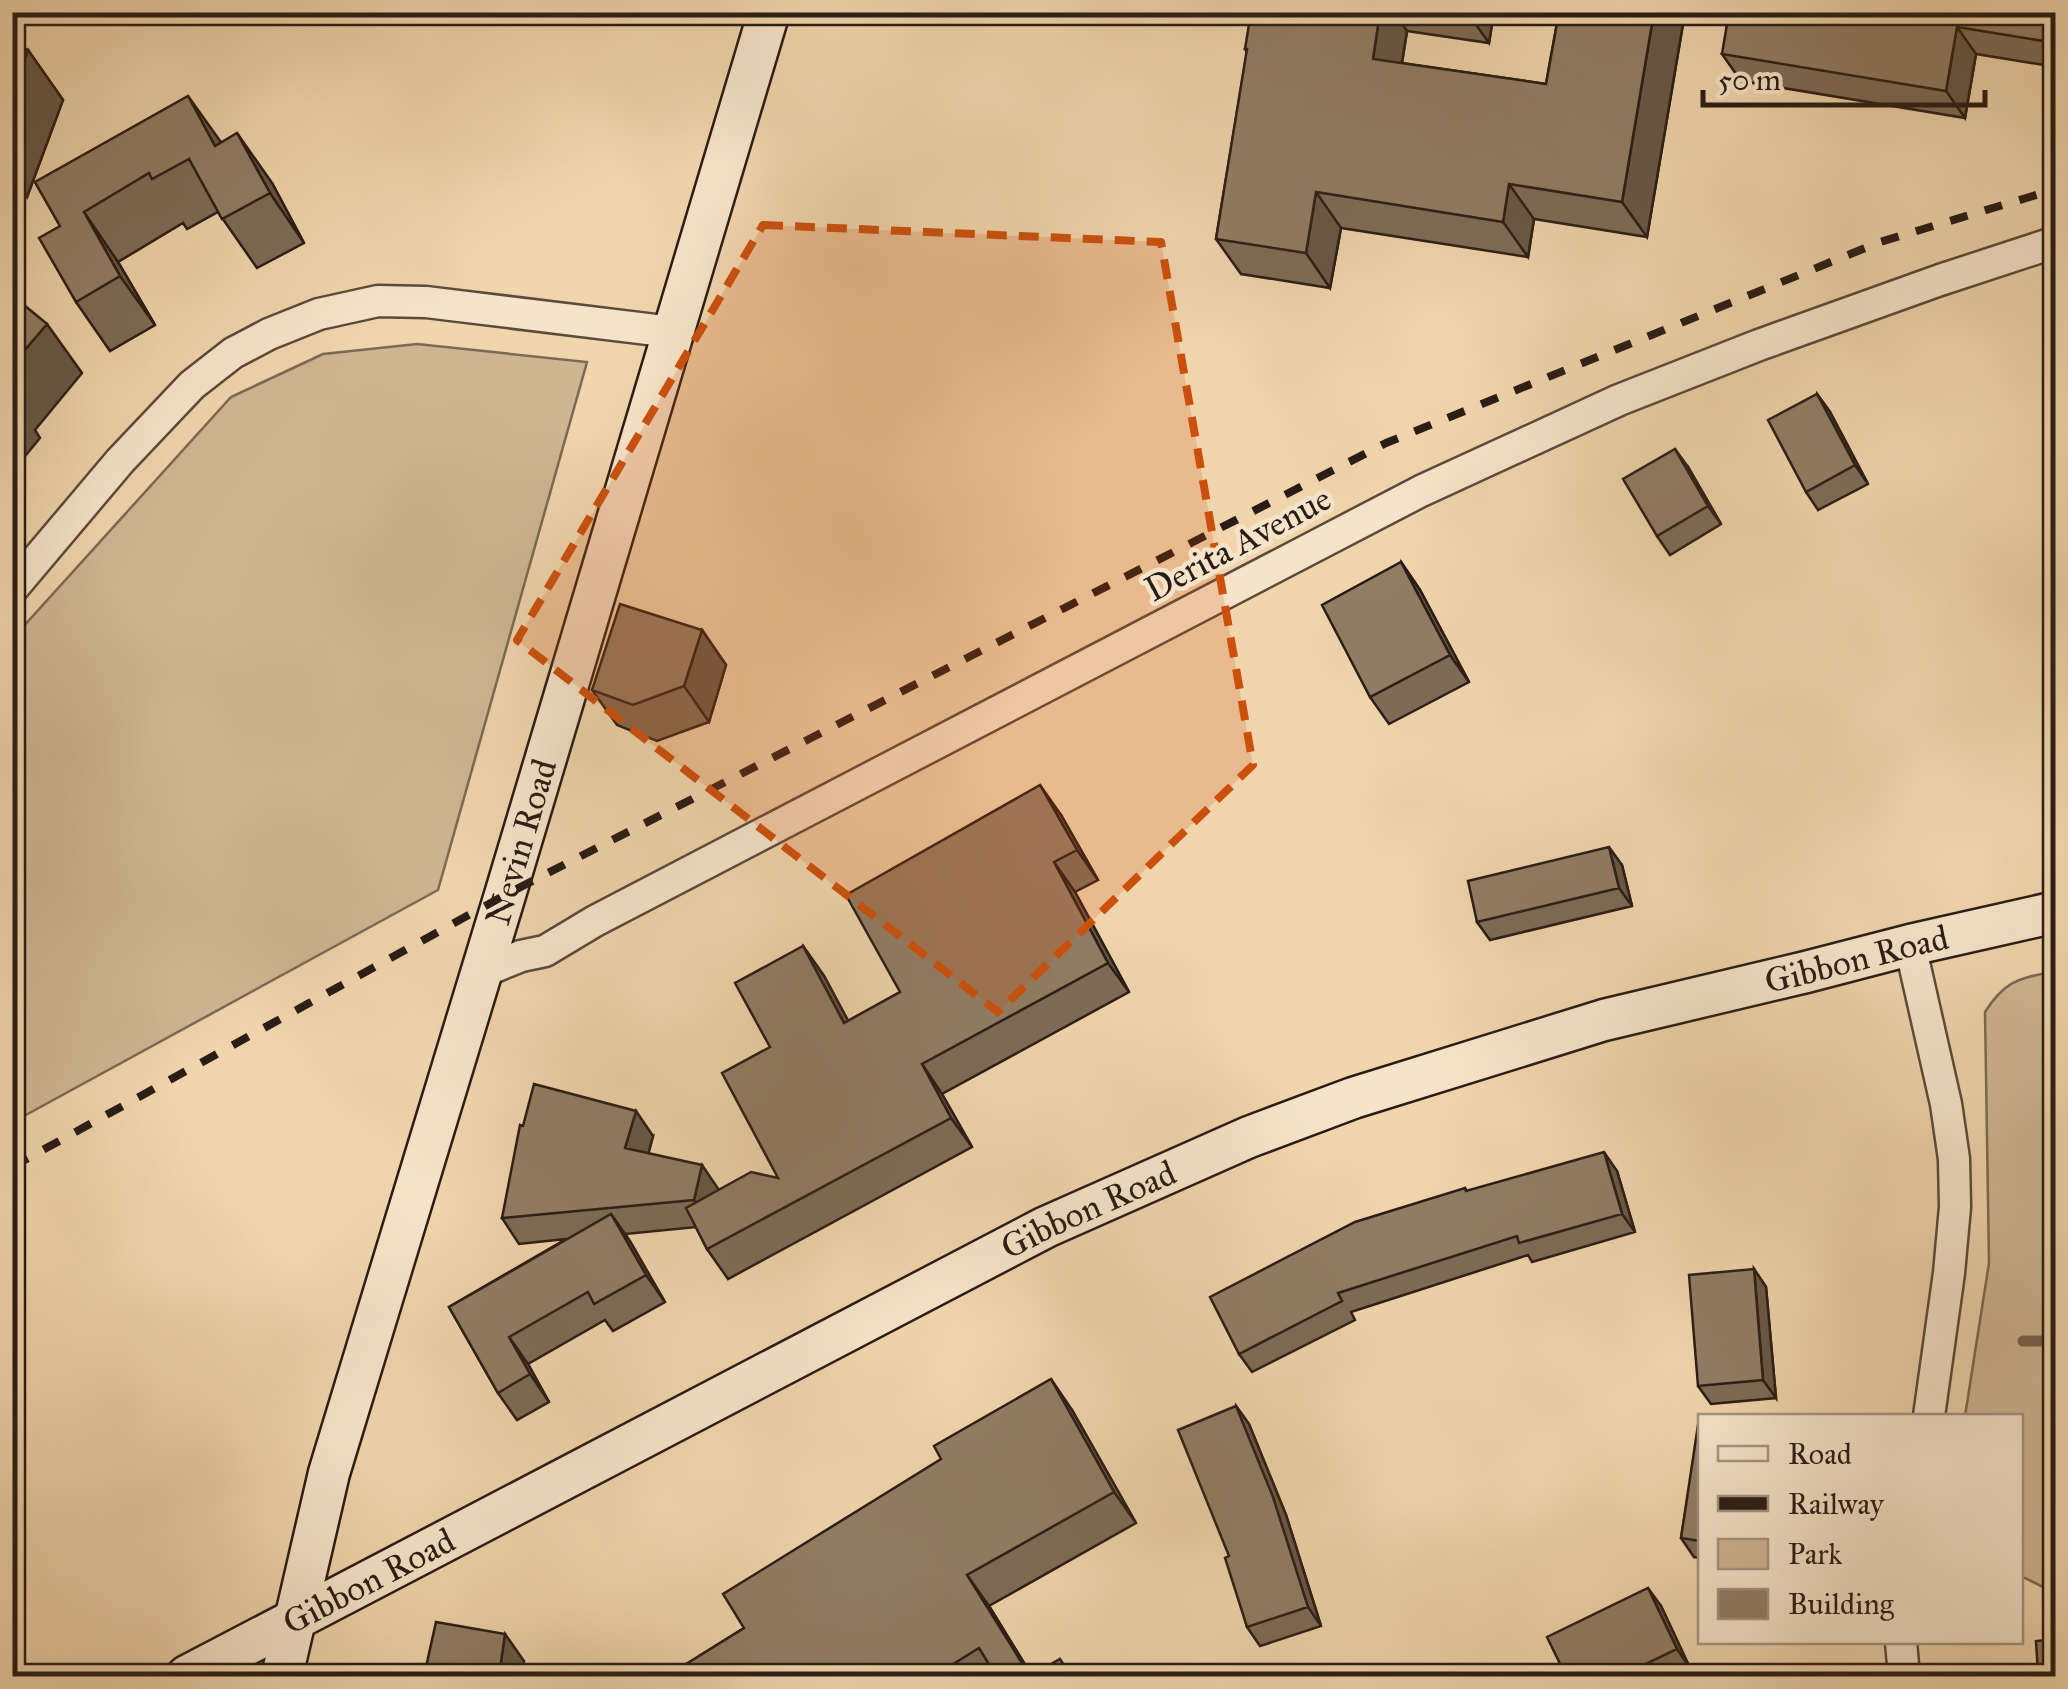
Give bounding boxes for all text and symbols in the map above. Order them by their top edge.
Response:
scale bar [1703,45,1986,107]
text: 50 m [1718,62,1781,98]
street label: Derita Avenue [1138,477,1338,611]
street label: Nevin Road [476,753,566,930]
street label: Gibbon Road [1760,915,1953,1003]
street label: Gibbon Road [993,1151,1183,1268]
legend [1698,1414,2023,1644]
text: Road [1788,1436,1852,1472]
text: Railway [1788,1486,1885,1522]
street label: Gibbon Road [275,1518,462,1644]
text: Park [1788,1536,1842,1572]
text: Building [1788,1586,1895,1622]

